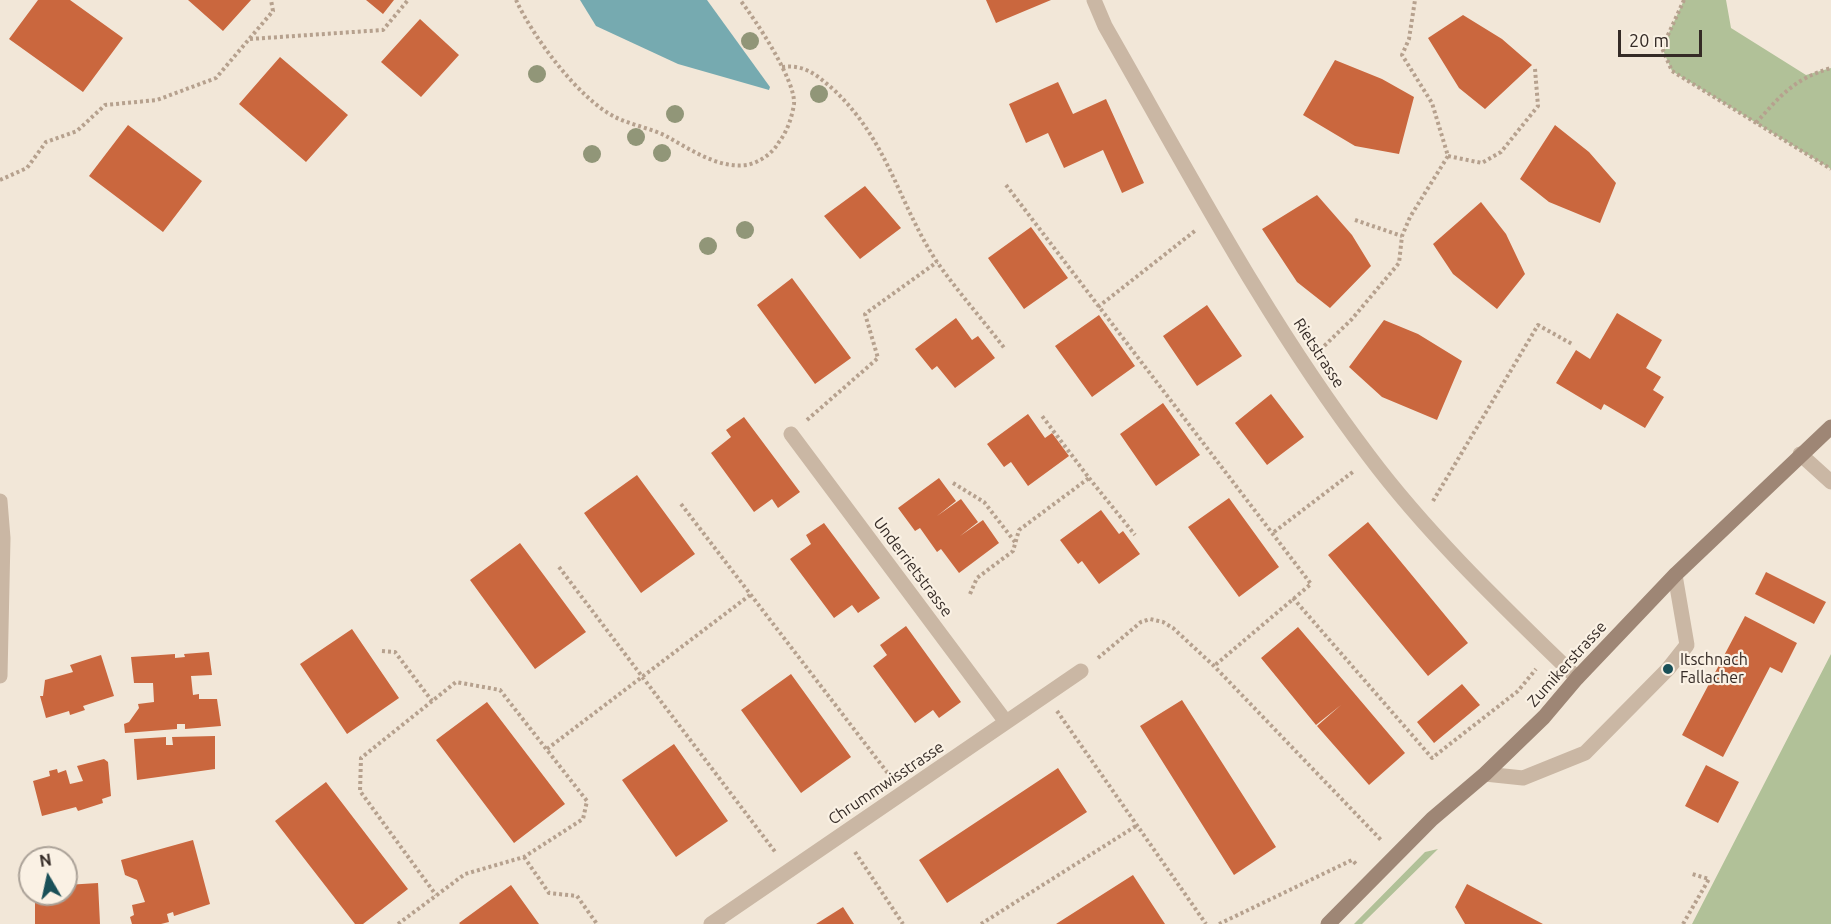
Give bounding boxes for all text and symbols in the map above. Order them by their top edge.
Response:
scale bar [1621,18,1705,56]
text: 20 m [1629,30,1669,50]
street label: Rietstrasse [1289,315,1349,391]
street label: Underrietstrasse [869,513,957,621]
street label: Zumikerstrasse [1523,617,1611,711]
place label: Itschnach Fallacher [1680,650,1748,688]
marker: Itschnach Fallacher [1661,662,1675,676]
street label: Chrummwisstrasse [825,737,947,829]
north arrow [18,846,78,906]
text: N [38,850,53,870]

